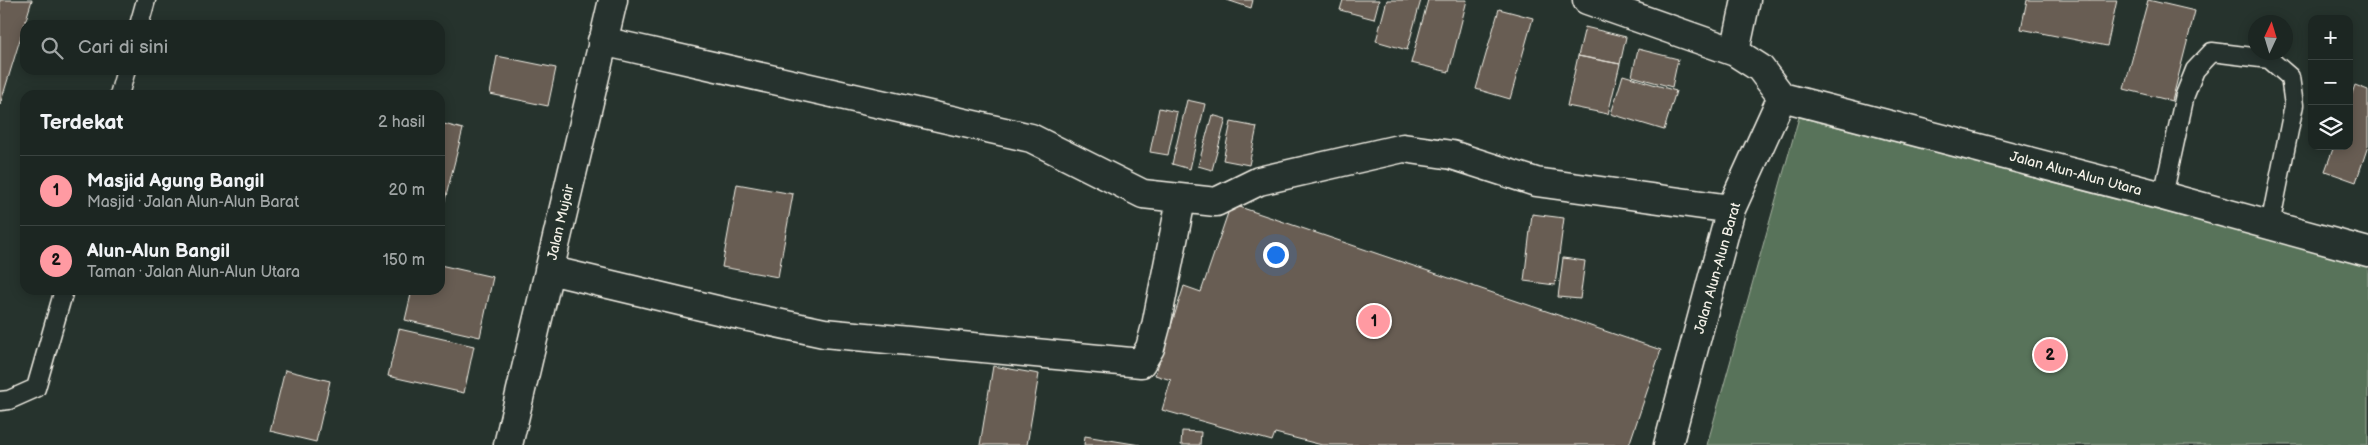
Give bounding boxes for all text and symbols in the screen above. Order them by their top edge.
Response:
north arrow [2248,15,2293,60]
map controls [2308,15,2353,150]
button: + [2308,15,2353,60]
search box [20,20,445,75]
icon: search [38,34,66,62]
text: Cari di sini [78,36,168,59]
button: − [2308,60,2353,105]
button: layers [2308,105,2353,150]
text: Terdekat [40,110,124,135]
text: 2 hasil [378,113,425,132]
street label: Jalan Alun-Alun Utara [2008,148,2144,199]
text: Masjid Agung Bangil [87,170,264,193]
text: 1 [53,181,59,200]
text: 20 m [389,181,425,200]
street label: Jalan Mujair [544,182,578,262]
text: Masjid · Jalan Alun-Alun Barat [87,193,299,212]
street label: Jalan Alun-Alun Barat [1691,200,1745,336]
text: Alun-Alun Bangil [87,240,230,263]
your location [1263,242,1289,268]
text: 2 [51,251,61,270]
text: 150 m [383,251,425,270]
text: Taman · Jalan Alun-Alun Utara [87,263,300,282]
pin: 1 [1358,302,1390,340]
pin: 2 [2034,336,2066,374]

